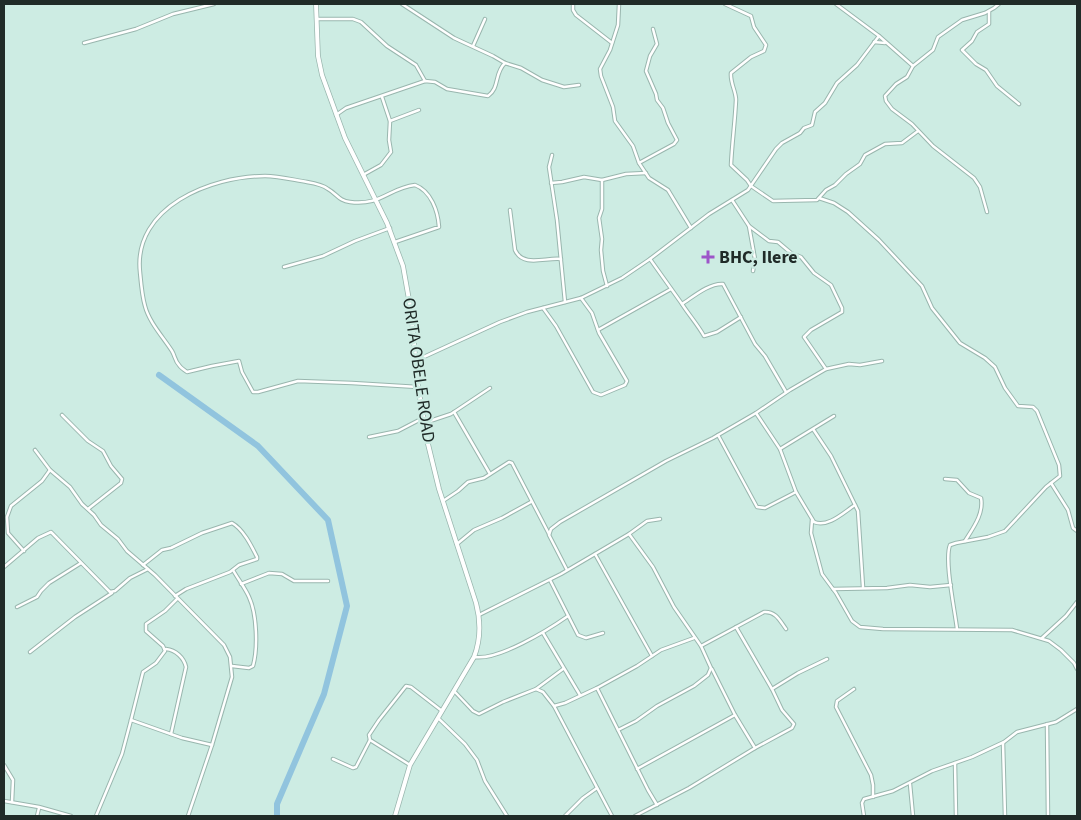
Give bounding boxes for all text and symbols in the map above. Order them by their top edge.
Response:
place label: BHC, Ilere [719,245,798,270]
marker: BHC, Ilere [701,250,715,264]
street label: ORITA OBELE ROAD [396,296,441,444]

